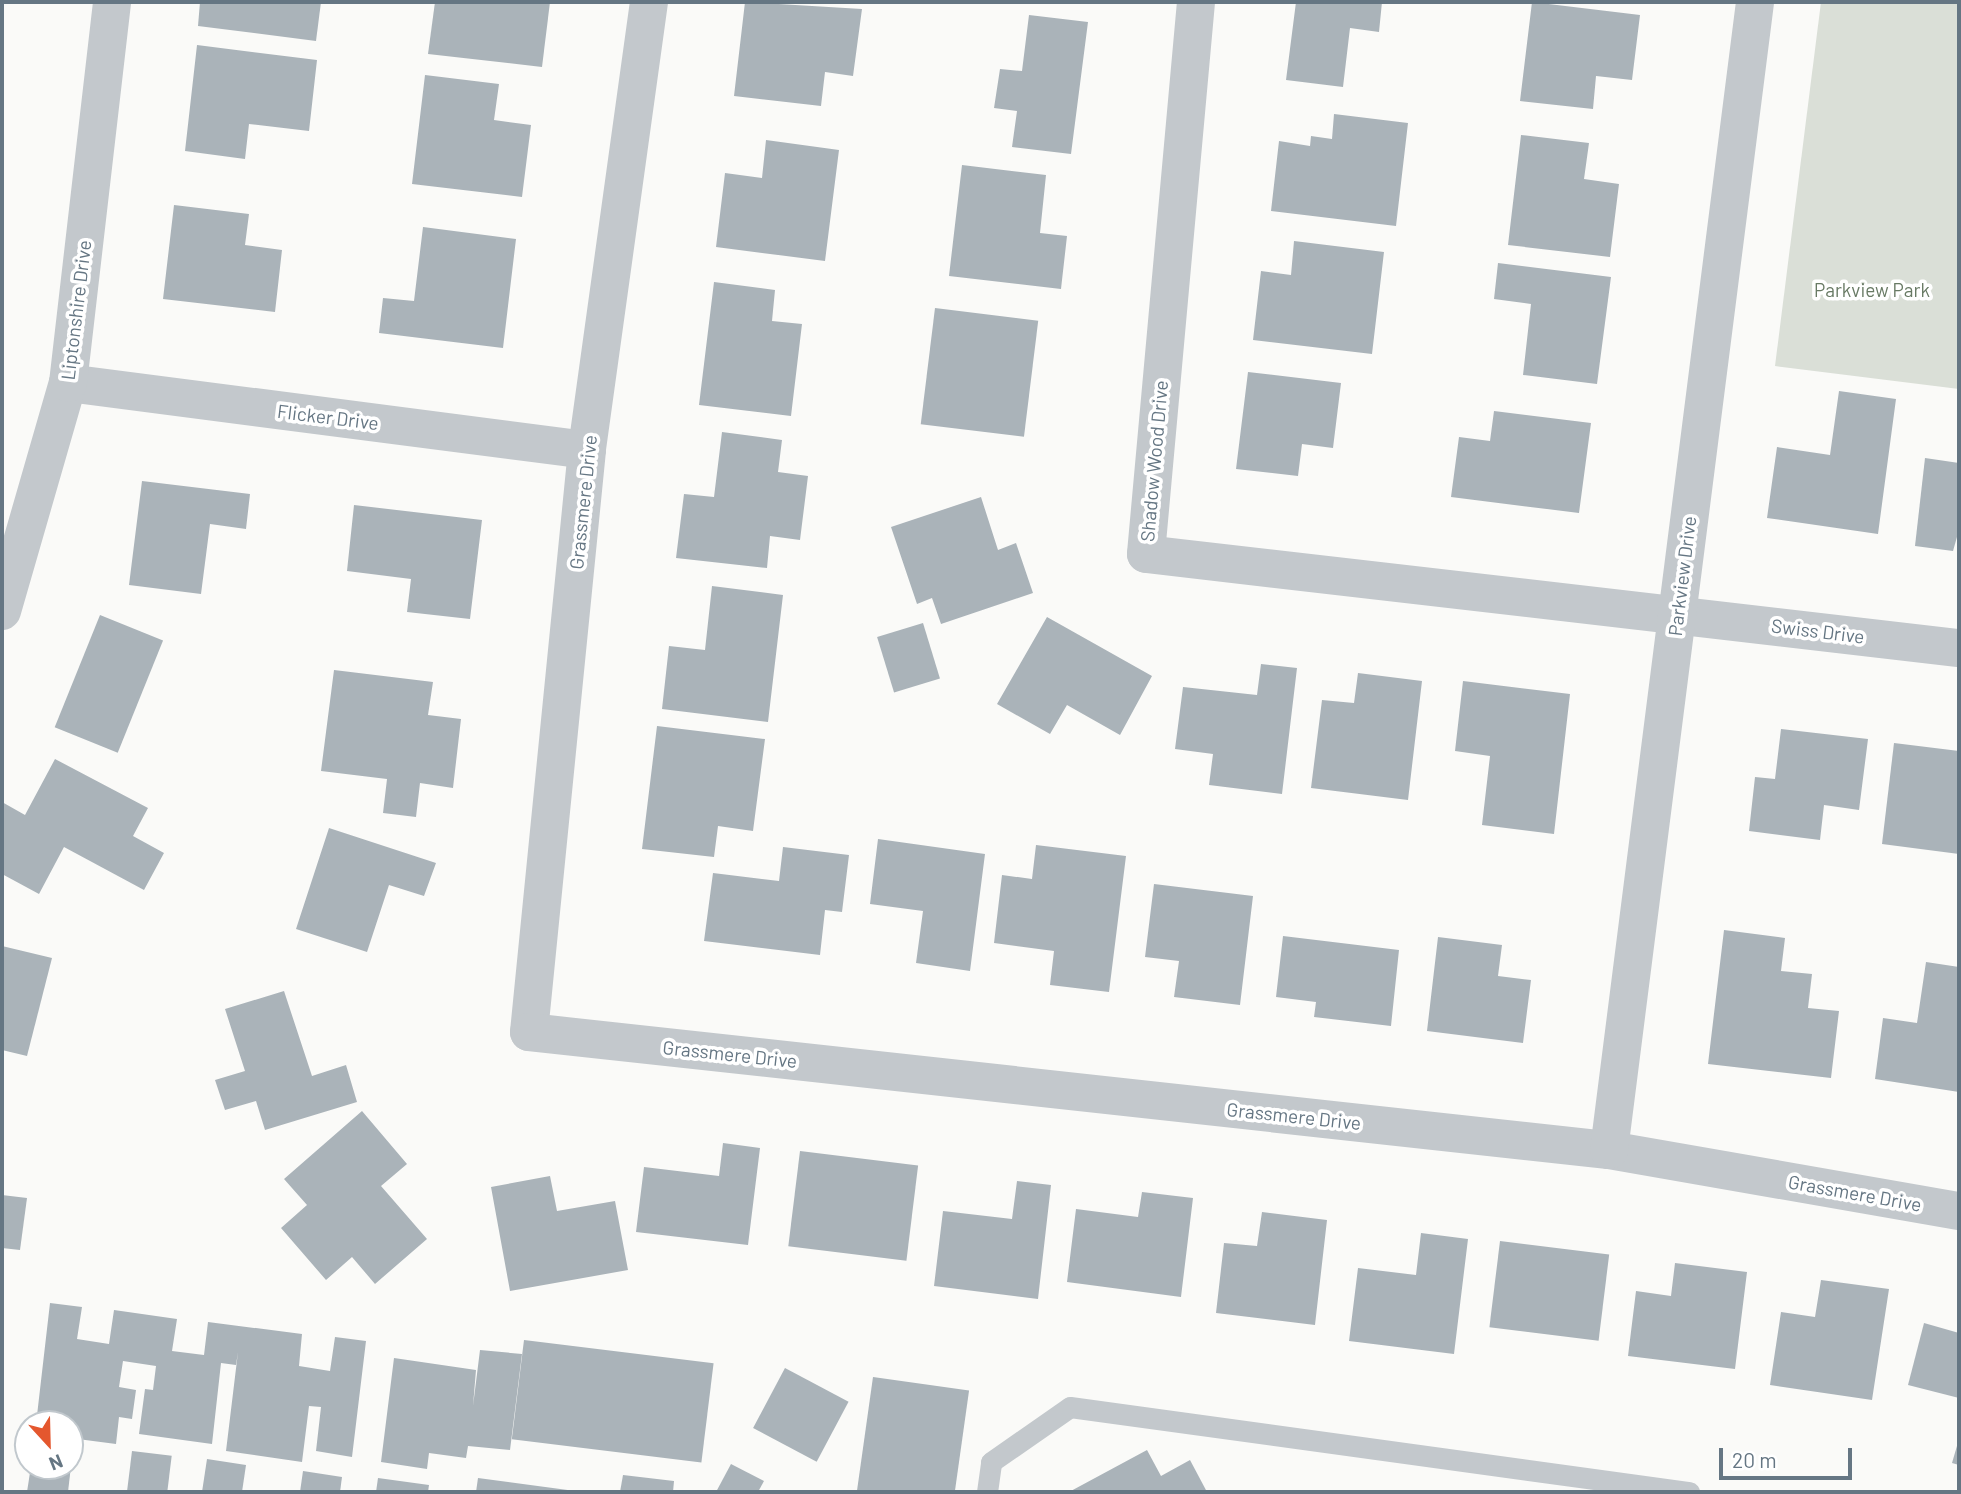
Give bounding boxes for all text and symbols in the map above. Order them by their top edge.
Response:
street label: Liptonshire Drive [56,239,96,381]
park label: Parkview Park [1814,279,1930,301]
street label: Shadow Wood Drive [1136,379,1172,543]
street label: Flicker Drive [276,399,380,435]
street label: Grassmere Drive [565,434,601,570]
street label: Parkview Drive [1663,515,1701,637]
street label: Swiss Drive [1770,614,1866,648]
street label: Grassmere Drive [662,1036,798,1072]
street label: Grassmere Drive [1226,1098,1362,1134]
street label: Grassmere Drive [1787,1170,1923,1216]
north arrow [14,1410,84,1480]
scale bar [1723,1434,1856,1478]
text: 20 m [1732,1447,1777,1472]
text: N [46,1450,66,1476]

